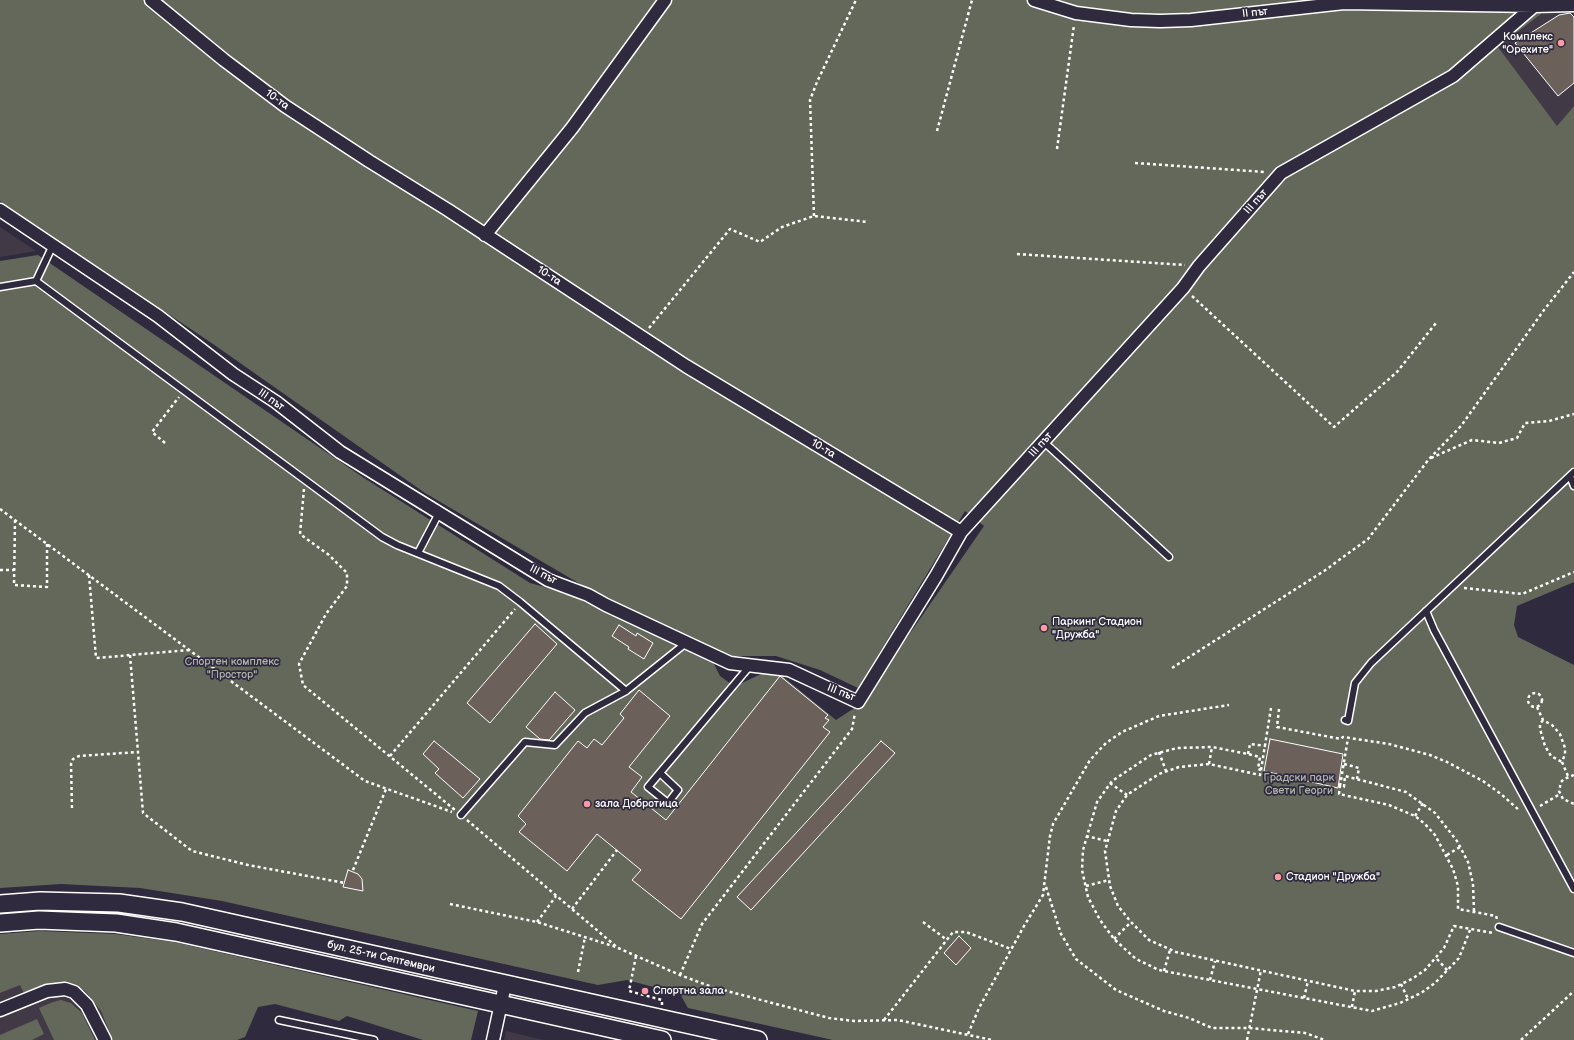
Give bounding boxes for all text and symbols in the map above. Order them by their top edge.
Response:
street label: ІІ път [1241,5,1269,21]
place label: Комплекс "Орехите" [1502,30,1553,56]
marker: Комплекс "Орехите" [1556,38,1566,48]
street label: 10-та [263,87,291,113]
street label: ІІІ път [1241,187,1271,217]
street label: 10-та [534,263,564,289]
street label: ІІІ път [255,386,287,414]
street label: ІІІ път [1026,430,1056,460]
street label: 10-та [808,437,838,461]
street label: ІІІ път [527,562,559,588]
place label: Паркинг Стадион "Дружба" [1052,615,1142,641]
marker: Паркинг Стадион "Дружба" [1039,623,1049,633]
park label: Спортен комплекс "Простор" [185,655,279,681]
street label: ІІІ път [825,681,857,705]
park label: Градски парк Свети Георги [1264,771,1334,797]
place label: зала Добротица [595,797,678,811]
marker: зала Добротица [582,799,592,809]
place label: Стадион "Дружба" [1286,870,1380,884]
marker: Стадион "Дружба" [1273,872,1283,882]
street label: бул. 25-ти Септември [326,938,436,976]
place label: Спортна зала [653,984,724,998]
marker: Спортна зала [640,986,650,996]

